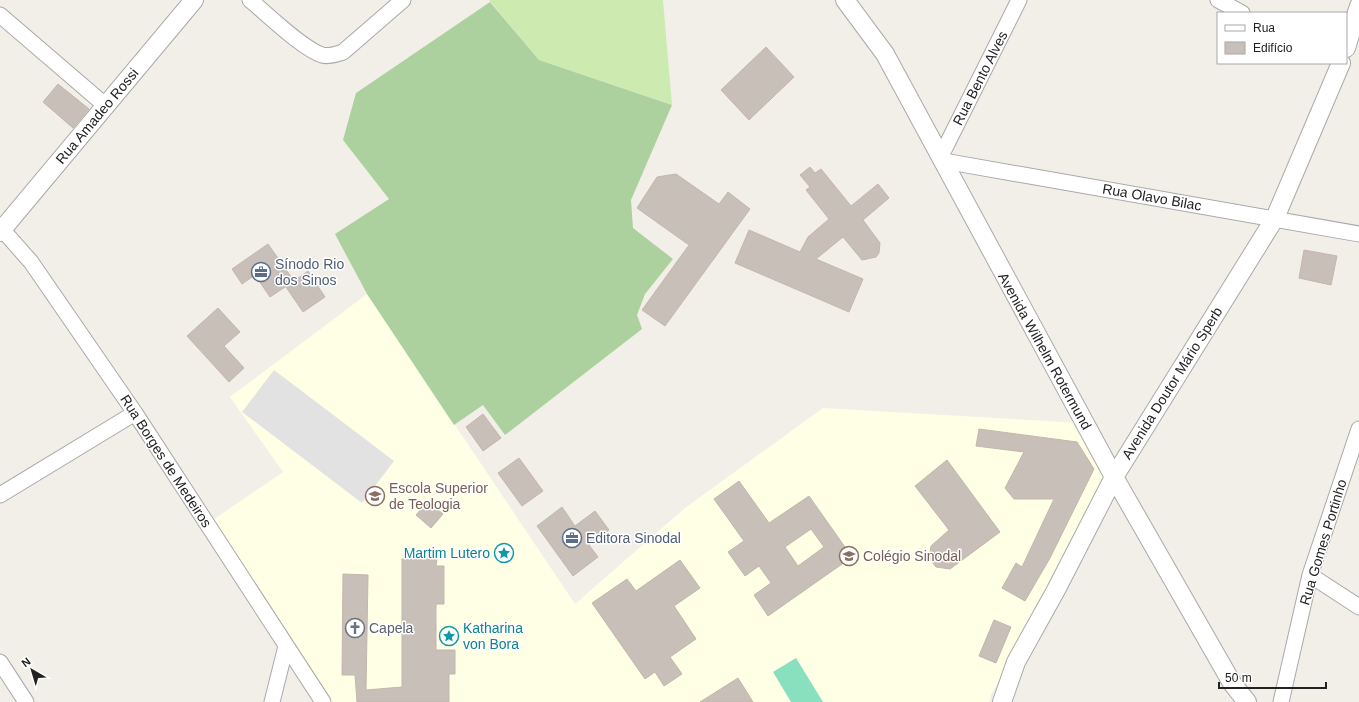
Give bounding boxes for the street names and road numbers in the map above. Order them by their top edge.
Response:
street label: Rua Bento Alves [949,28,1011,128]
street label: Rua Amadeo Rossi [52,65,142,167]
street label: Rua Olavo Bilac [1101,180,1203,214]
street label: Avenida Wilhelm Rotermund [995,270,1095,432]
street label: Avenida Doutor Mário Sperb [1118,304,1226,462]
street label: Rua Borges de Medeiros [117,392,215,530]
street label: Rua Gomes Portinho [1296,477,1350,607]

